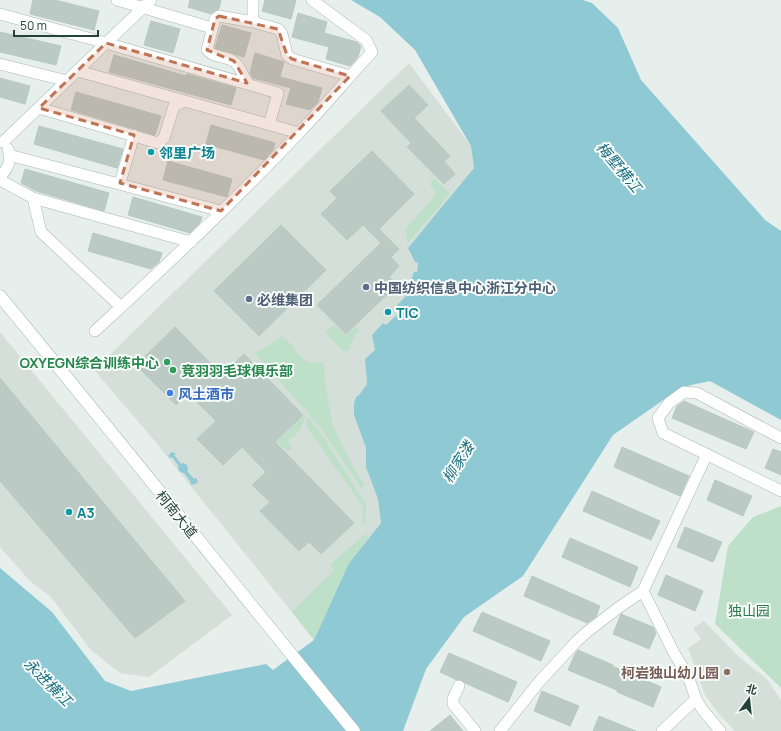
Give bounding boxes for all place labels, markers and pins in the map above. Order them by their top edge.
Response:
place label: 邻里广场 [159,143,215,162]
marker: 邻里广场 [146,147,156,157]
place label: 中国纺织信息中心浙江分中心 [374,278,556,297]
marker: 中国纺织信息中心浙江分中心 [361,282,371,292]
place label: 必维集团 [257,290,313,309]
marker: 必维集团 [244,294,254,304]
place label: TIC [396,303,419,322]
marker: TIC [383,307,393,317]
place label: OXYEGN综合训练中心 [19,353,159,372]
marker: OXYEGN综合训练中心 [162,357,172,367]
place label: 竞羽羽毛球俱乐部 [181,361,293,380]
marker: 竞羽羽毛球俱乐部 [168,365,178,375]
place label: 风土酒市 [178,384,234,403]
marker: 风土酒市 [165,388,175,398]
place label: A3 [77,503,95,522]
marker: A3 [64,507,74,517]
place label: 柯岩独山幼儿园 [621,663,719,682]
marker: 柯岩独山幼儿园 [722,667,732,677]

